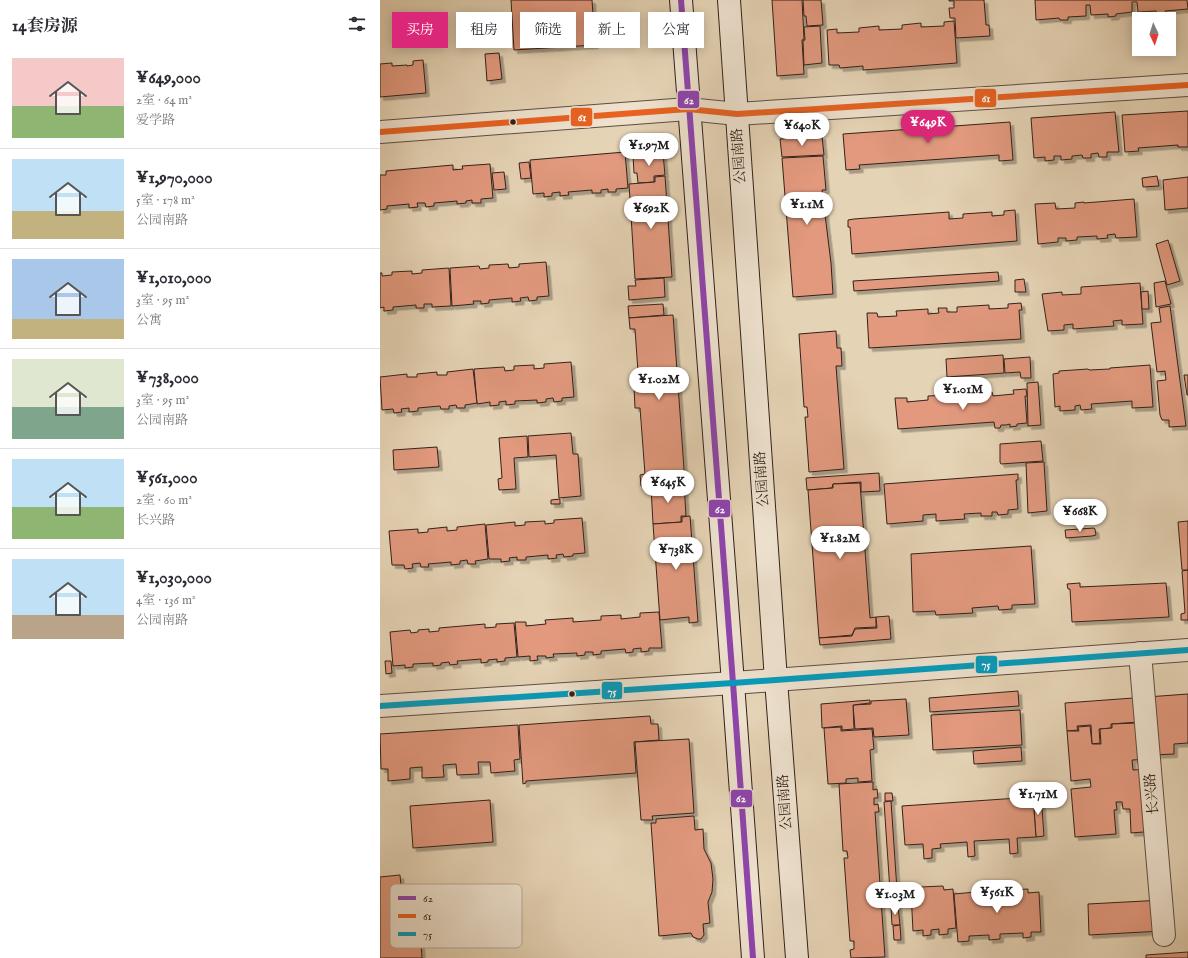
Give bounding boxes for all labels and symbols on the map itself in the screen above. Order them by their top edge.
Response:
north arrow [1132,12,1176,56]
line badge: 61 [974,88,997,108]
line badge: 62 [677,90,700,109]
text: 61 [982,92,990,106]
text: 62 [684,94,695,108]
line badge: 61 [570,107,593,127]
pin: ¥649K [900,110,956,144]
text: 61 [578,111,586,125]
pin: ¥640K [774,113,830,147]
unlabelled marker [508,117,518,127]
street label: 公园南路 [728,127,750,185]
pin: ¥1.97M [616,133,682,167]
pin: ¥1.1M [779,192,835,226]
pin: ¥692K [623,196,679,230]
pin: ¥1.02M [626,367,692,401]
pin: ¥1.01M [930,377,996,411]
street label: 公园南路 [751,450,773,508]
pin: ¥645K [640,470,696,504]
line badge: 62 [708,499,731,518]
pin: ¥668K [1052,499,1108,533]
text: 62 [715,503,726,517]
pin: ¥1.82M [807,526,873,560]
pin: ¥738K [648,537,704,571]
line badge: 75 [975,655,998,674]
text: 75 [981,658,991,672]
line badge: 75 [601,681,623,700]
text: 75 [607,685,617,699]
unlabelled marker [567,689,577,699]
street label: 长兴路 [1141,772,1163,816]
street label: 公园南路 [774,773,796,831]
pin: ¥1.71M [1005,782,1071,816]
line badge: 62 [730,789,753,808]
text: 62 [736,792,747,806]
pin: ¥561K [969,880,1025,914]
pin: ¥1.03M [862,882,928,916]
legend [390,884,522,948]
text: 62 [423,892,433,906]
text: 61 [423,910,432,924]
text: 75 [423,928,432,942]

